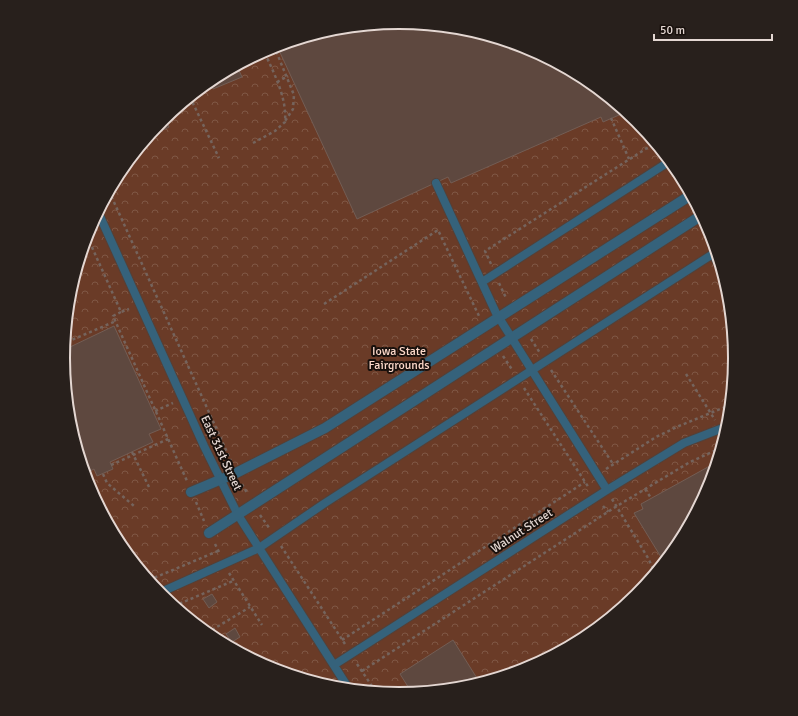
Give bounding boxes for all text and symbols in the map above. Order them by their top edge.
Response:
scale bar [654,16,772,42]
text: 50 m [660,23,685,38]
park label: Iowa State Fairgrounds [368,344,430,373]
street label: East 31st Street [197,413,245,493]
street label: Walnut Street [488,505,556,557]

